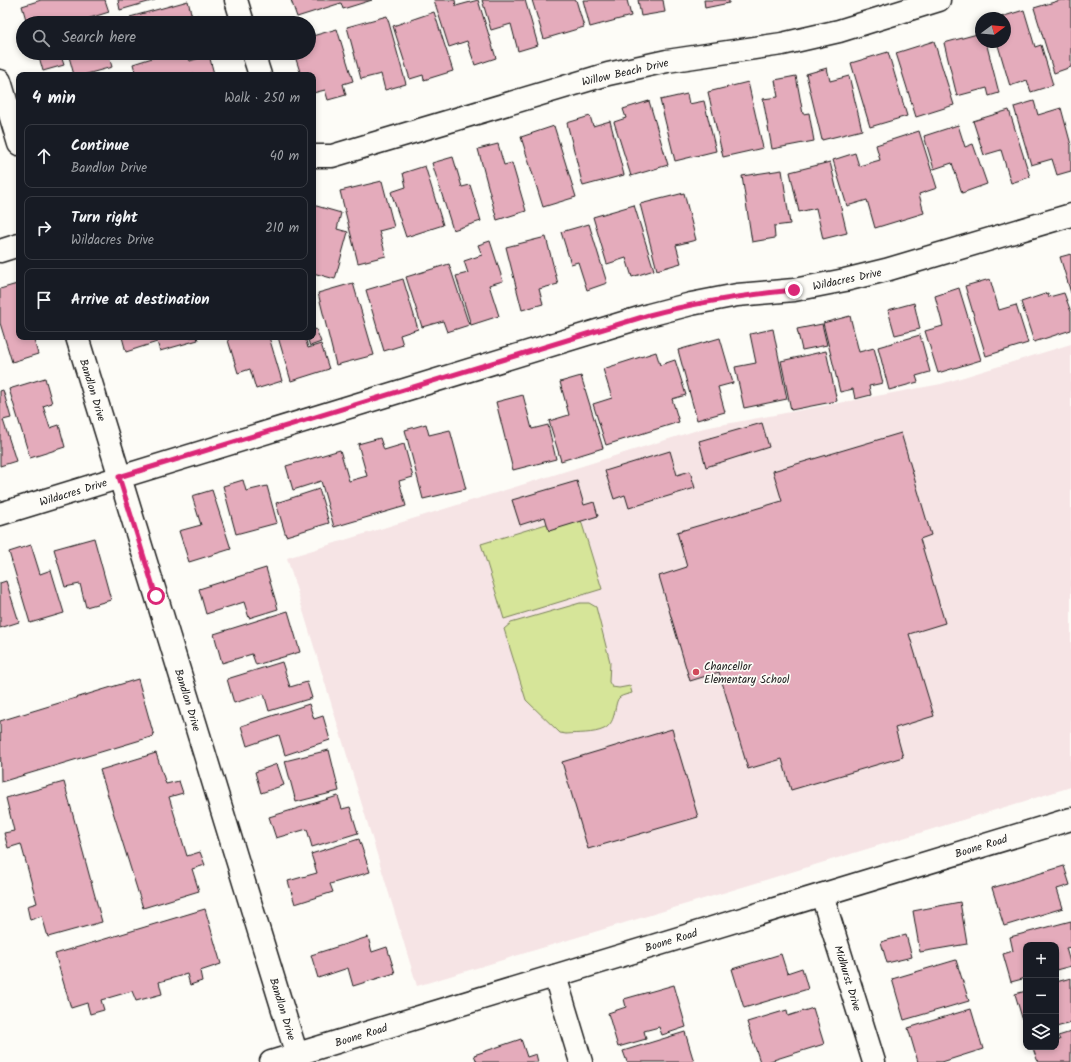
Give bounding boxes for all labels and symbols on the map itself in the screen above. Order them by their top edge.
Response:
north arrow [975,12,1011,48]
street label: Willow Beach Drive [580,54,670,92]
street label: Wildacres Drive [811,264,883,296]
route end [785,281,803,299]
street label: Bandlon Drive [74,357,110,424]
street label: Wildacres Drive [37,474,109,512]
route start [147,587,165,605]
place label: Chancellor Elementary School [704,658,790,689]
street label: Bandlon Drive [169,667,205,734]
marker: Chancellor Elementary School [691,667,701,677]
street label: Boone Road [953,830,1010,863]
street label: Boone Road [643,924,700,957]
street label: Midhurst Drive [829,943,866,1013]
street label: Bandlon Drive [264,976,300,1043]
street label: Boone Road [333,1019,390,1052]

